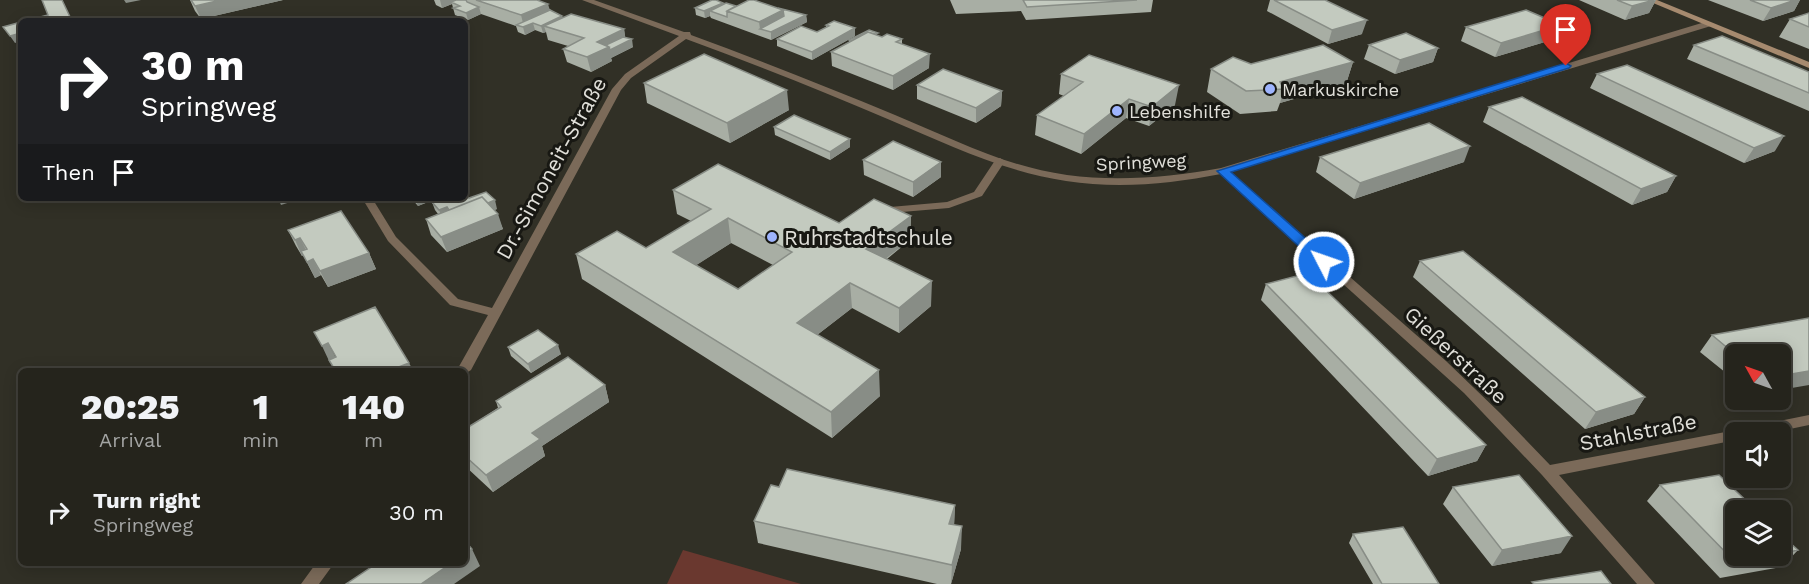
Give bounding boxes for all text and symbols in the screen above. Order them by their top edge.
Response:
pin [1540,4,1591,66]
icon: arrive [1549,13,1582,46]
text: 30 m [141,41,245,90]
icon: right [42,42,120,120]
street label: Dr.-Simoneit-Straße [491,73,611,263]
place label: Markuskirche [1282,79,1399,100]
marker: Markuskirche [1263,82,1277,96]
text: Springweg [141,91,276,123]
place label: Lebenshilfe [1129,101,1231,122]
marker: Lebenshilfe [1110,104,1124,118]
street label: Springweg [1095,149,1187,175]
icon: arrive [107,156,140,189]
text: Then [42,160,95,185]
place label: Ruhrstadtschule [784,225,953,250]
marker: Ruhrstadtschule [765,230,779,244]
position arrow [1292,230,1356,294]
street label: Gießerstraße [1399,301,1513,409]
north arrow [1725,344,1791,410]
map controls [1725,344,1791,566]
text: 20:25 [81,386,179,428]
text: 1 [253,386,269,428]
text: 140 [342,386,405,428]
street label: Stahlstraße [1577,408,1699,456]
button: sound [1725,422,1791,488]
text: Arrival [99,428,161,452]
text: min [242,428,279,452]
text: m [364,428,383,452]
text: Turn right [93,488,200,513]
icon: right [42,496,75,529]
text: 30 m [389,500,444,525]
button: layers [1725,500,1791,566]
text: Springweg [93,513,193,537]

